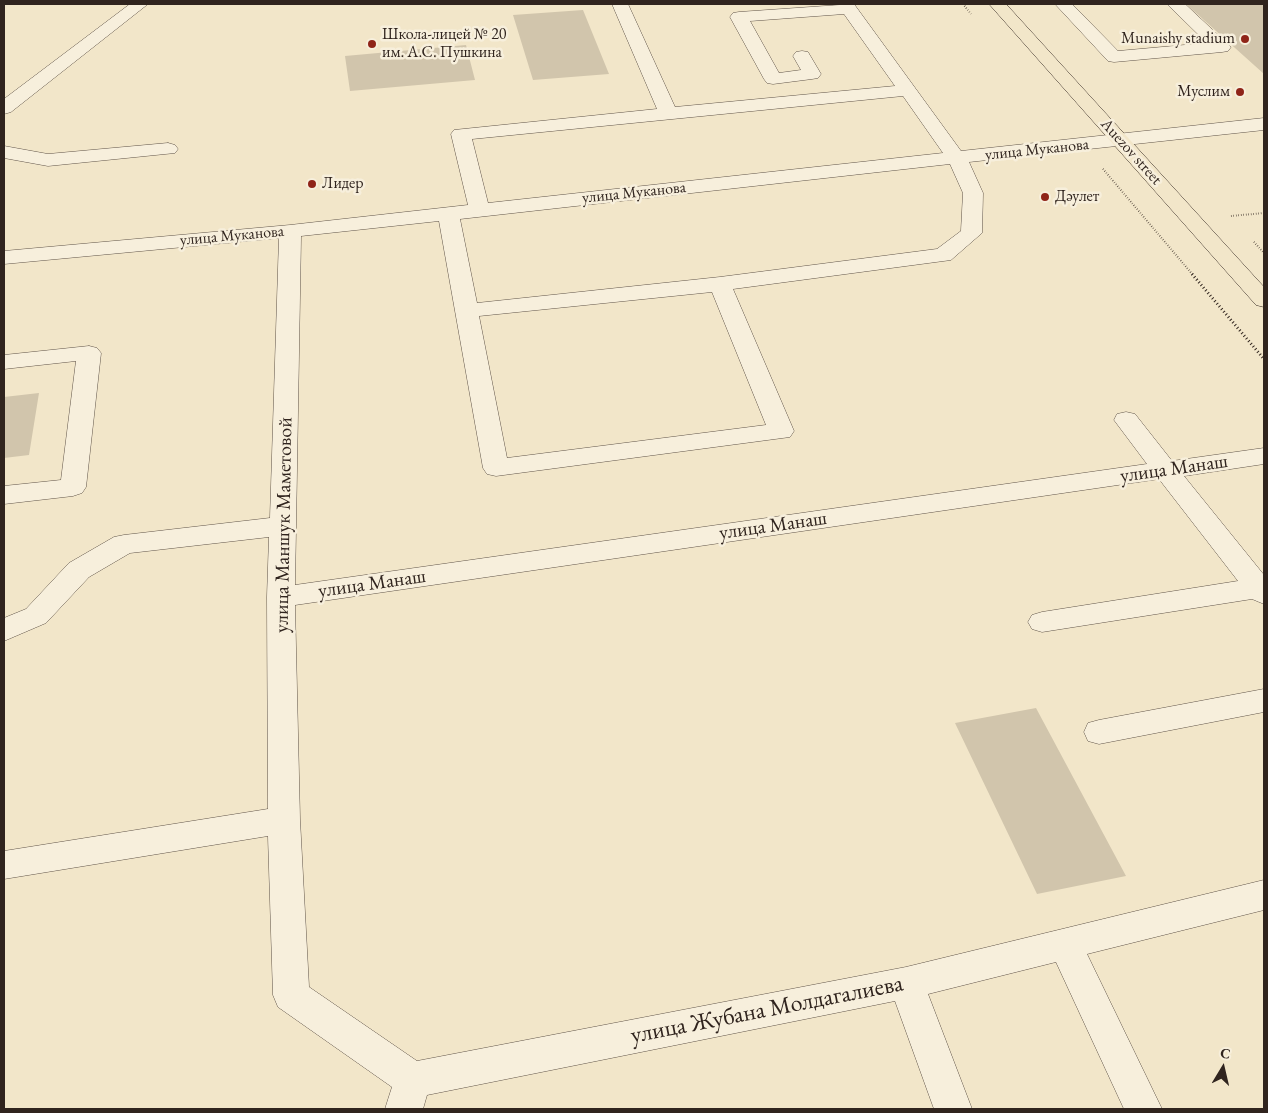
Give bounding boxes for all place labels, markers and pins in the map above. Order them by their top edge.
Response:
place label: Школа-лицей № 20 им. А.С. Пушкина [382,25,507,63]
place label: Munaishy stadium [1121,29,1235,49]
marker: Munaishy stadium [1239,33,1251,45]
marker: Школа-лицей № 20 им. А.С. Пушкина [366,38,378,50]
place label: Муслим [1177,82,1230,102]
marker: Муслим [1234,86,1246,98]
place label: Лидер [322,174,364,194]
marker: Лидер [306,178,318,190]
place label: Дәулет [1055,187,1099,207]
marker: Дәулет [1039,191,1051,203]

